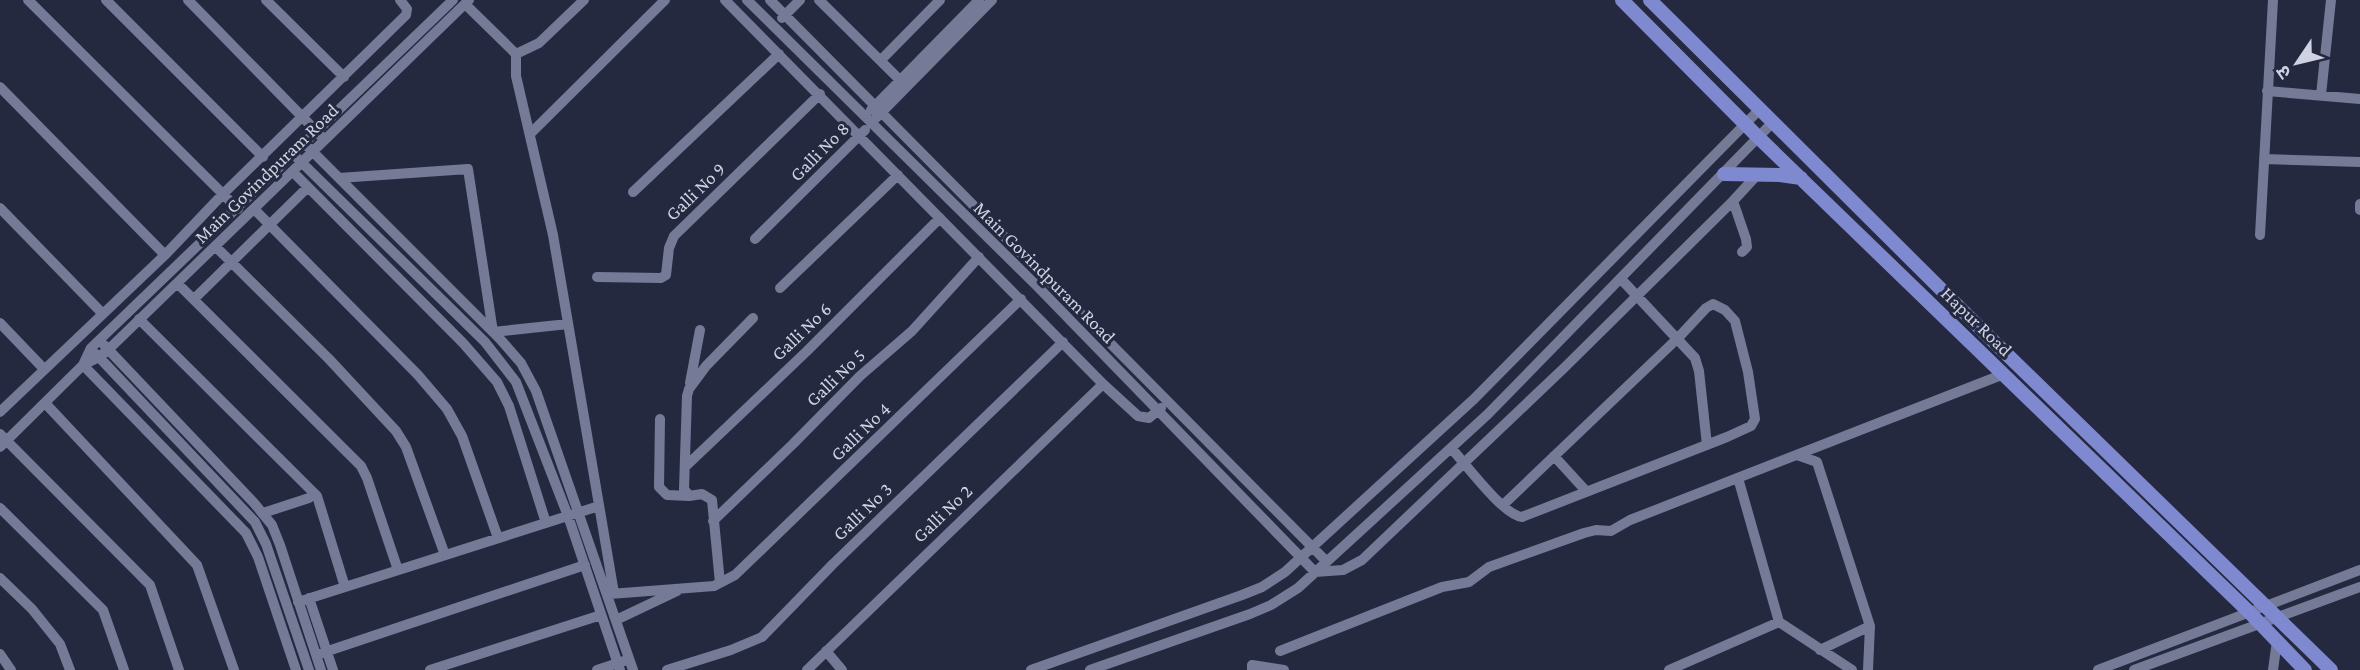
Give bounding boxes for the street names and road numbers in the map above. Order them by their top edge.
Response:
street label: Main Govindpuram Road [190,99,342,247]
street label: Galli No 8 [785,117,853,185]
street label: Galli No 9 [661,158,729,225]
street label: Main Govindpuram Road [970,197,1120,347]
street label: Hapur Road [1937,282,2016,360]
street label: Galli No 6 [767,298,835,365]
street label: Galli No 5 [802,344,869,411]
street label: Galli No 4 [826,398,894,465]
street label: Galli No 3 [829,478,896,545]
street label: Galli No 2 [909,480,976,547]

